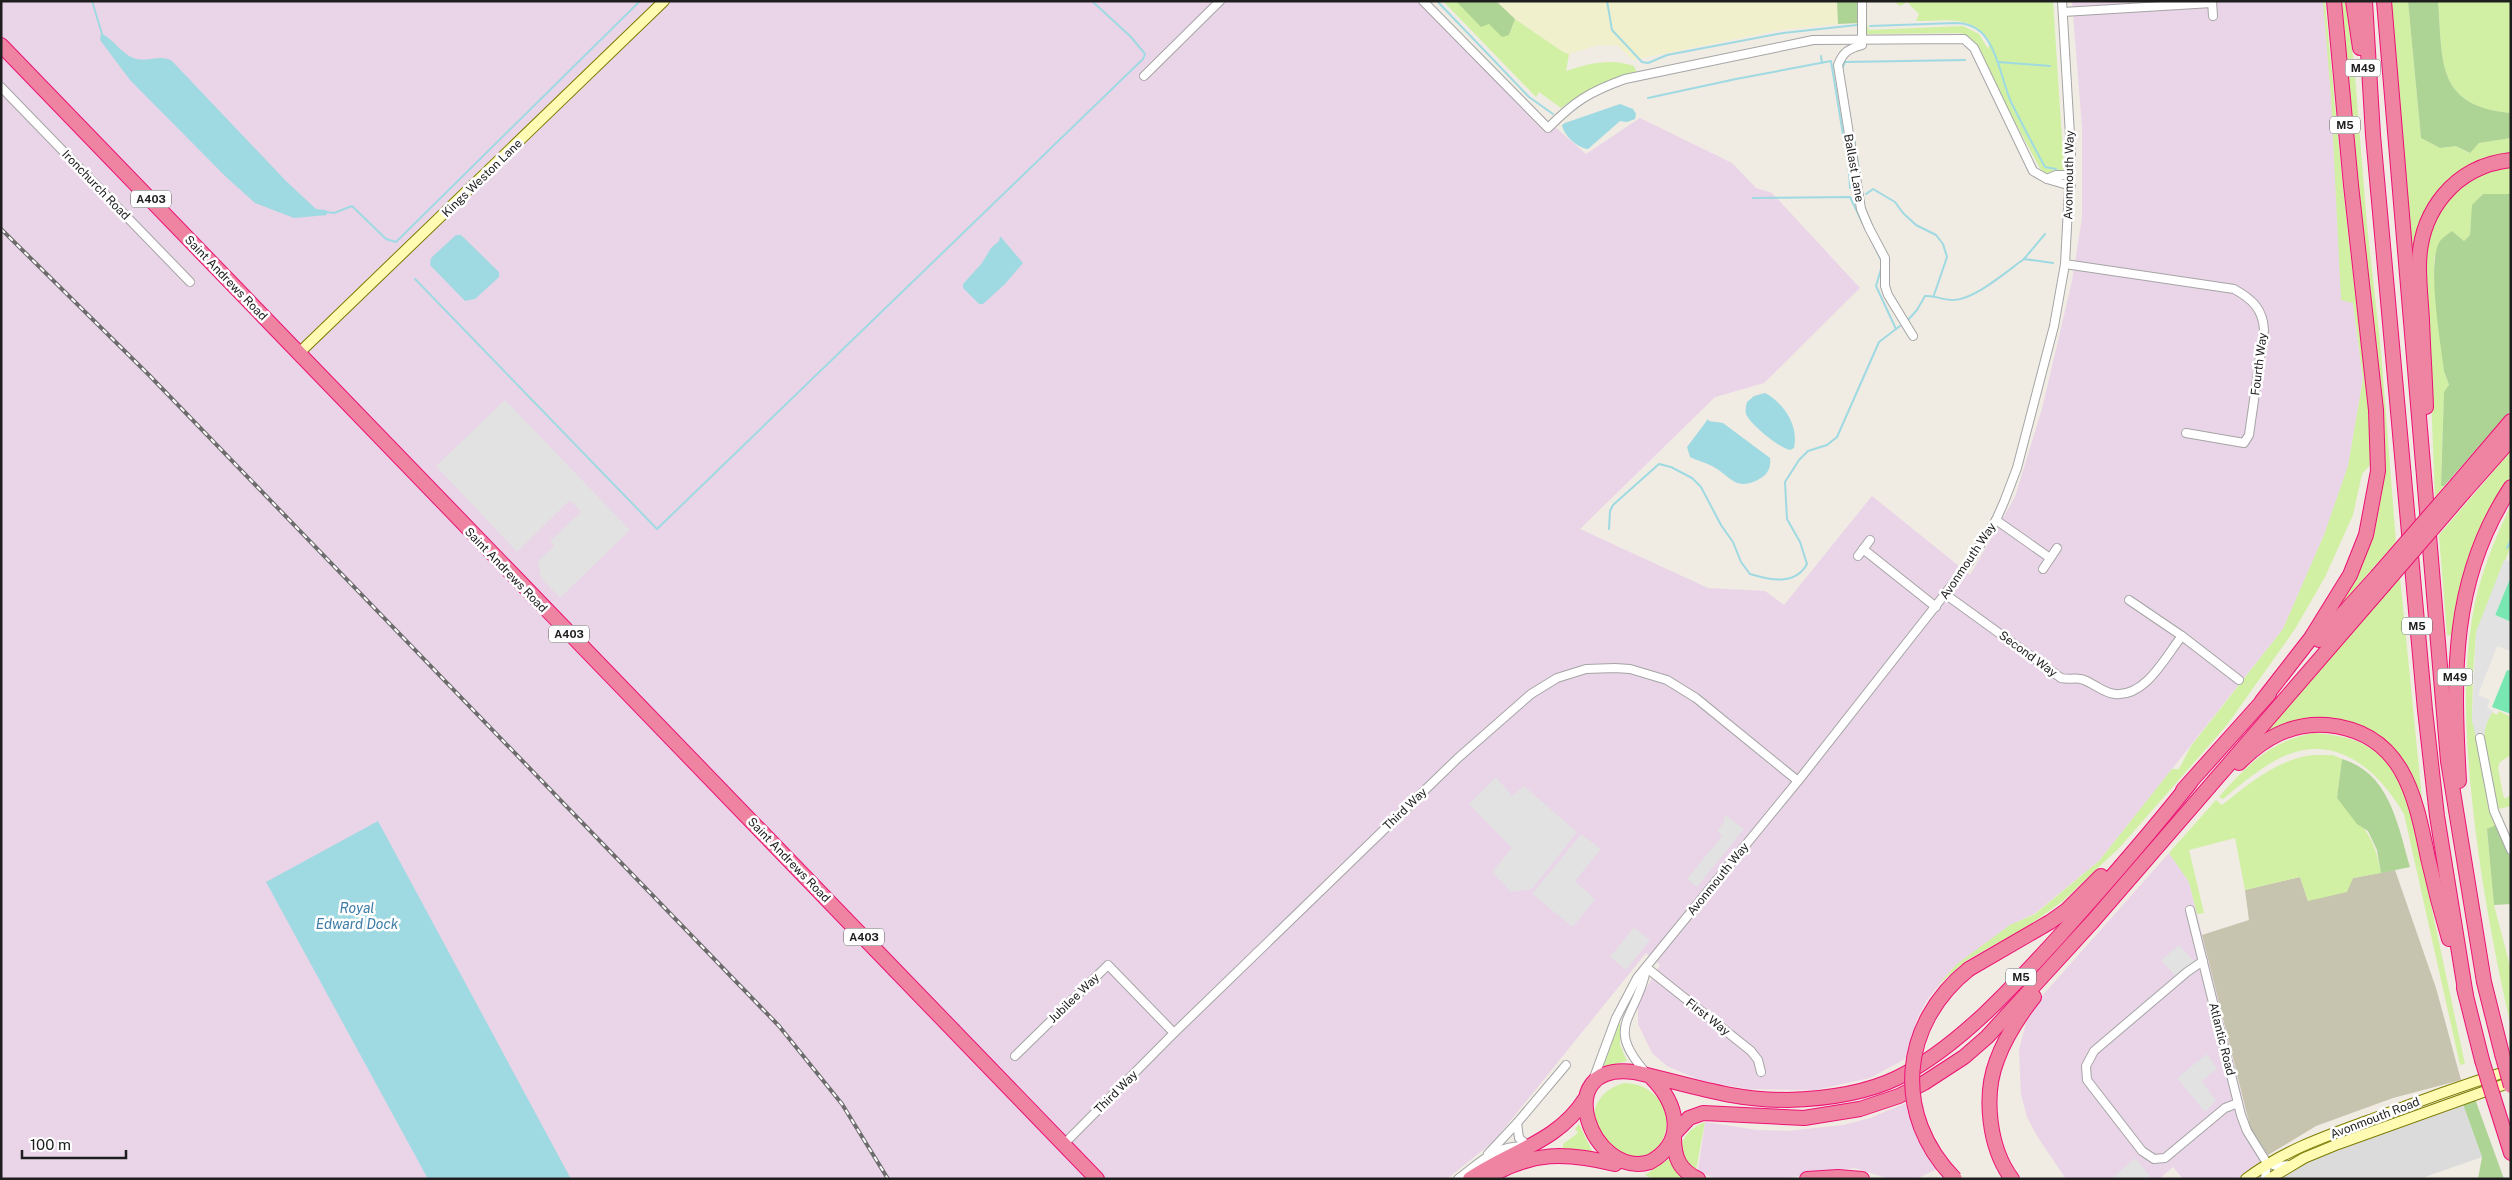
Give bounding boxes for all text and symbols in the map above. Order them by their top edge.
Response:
road number: M49 [2346,59,2380,76]
road number: M5 [2330,116,2360,134]
street label: Avonmouth Way [2061,130,2077,220]
street label: Ballast Lane [1841,133,1867,203]
street label: Kings Weston Lane [439,136,525,220]
street label: Ironchurch Road [59,147,133,223]
road number: A403 [131,190,171,208]
street label: Saint Andrews Road [182,233,270,323]
street label: Fourth Way [2248,331,2270,396]
street label: Avonmouth Way [1937,519,1999,602]
street label: Saint Andrews Road [462,525,550,615]
road number: M5 [2402,618,2432,634]
road number: A403 [549,626,589,642]
street label: Second Way [1996,628,2060,680]
road number: M49 [2438,669,2472,686]
street label: Third Way [1380,784,1430,833]
street label: Saint Andrews Road [745,815,833,905]
street label: Avonmouth Way [1684,839,1752,918]
water label: Royal Edward Dock [316,900,399,932]
road number: A403 [844,929,884,946]
road number: M5 [2006,969,2036,986]
street label: Jubilee Way [1046,970,1103,1026]
street label: First Way [1683,996,1733,1039]
street label: Atlantic Road [2206,1001,2238,1077]
street label: Third Way [1092,1067,1141,1116]
street label: Avonmouth Road [2328,1095,2422,1141]
scale bar [22,1128,126,1160]
text: 100 m [30,1136,71,1153]

